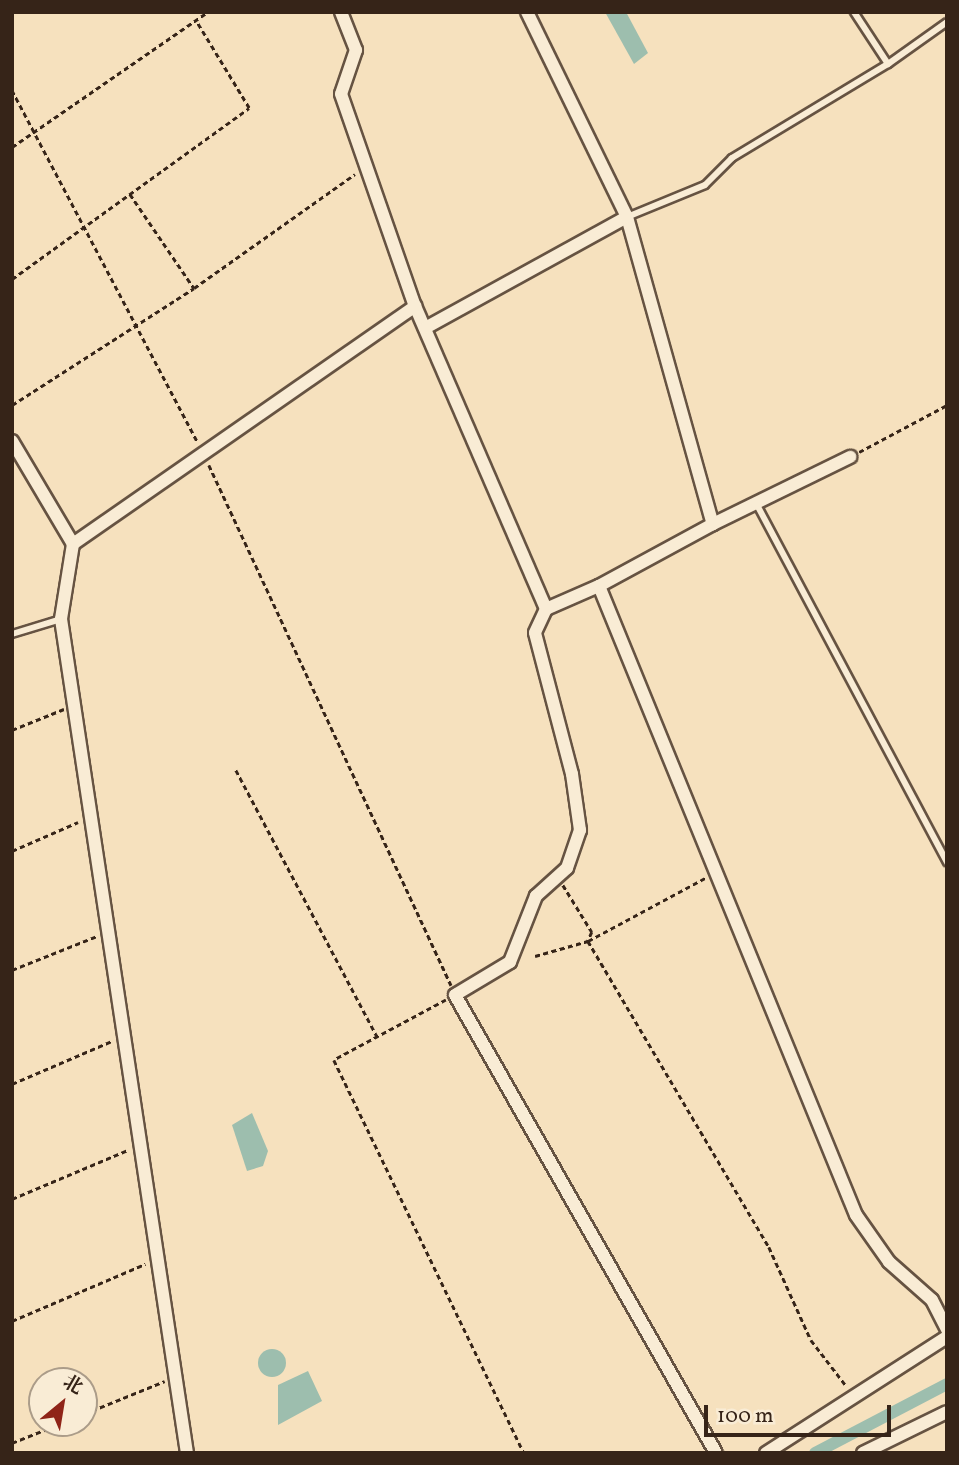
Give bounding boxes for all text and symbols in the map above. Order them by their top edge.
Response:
north arrow [28,1367,98,1437]
text: 北 [58,1370,87,1402]
scale bar [707,1392,894,1436]
text: 100 m [717,1402,774,1431]

